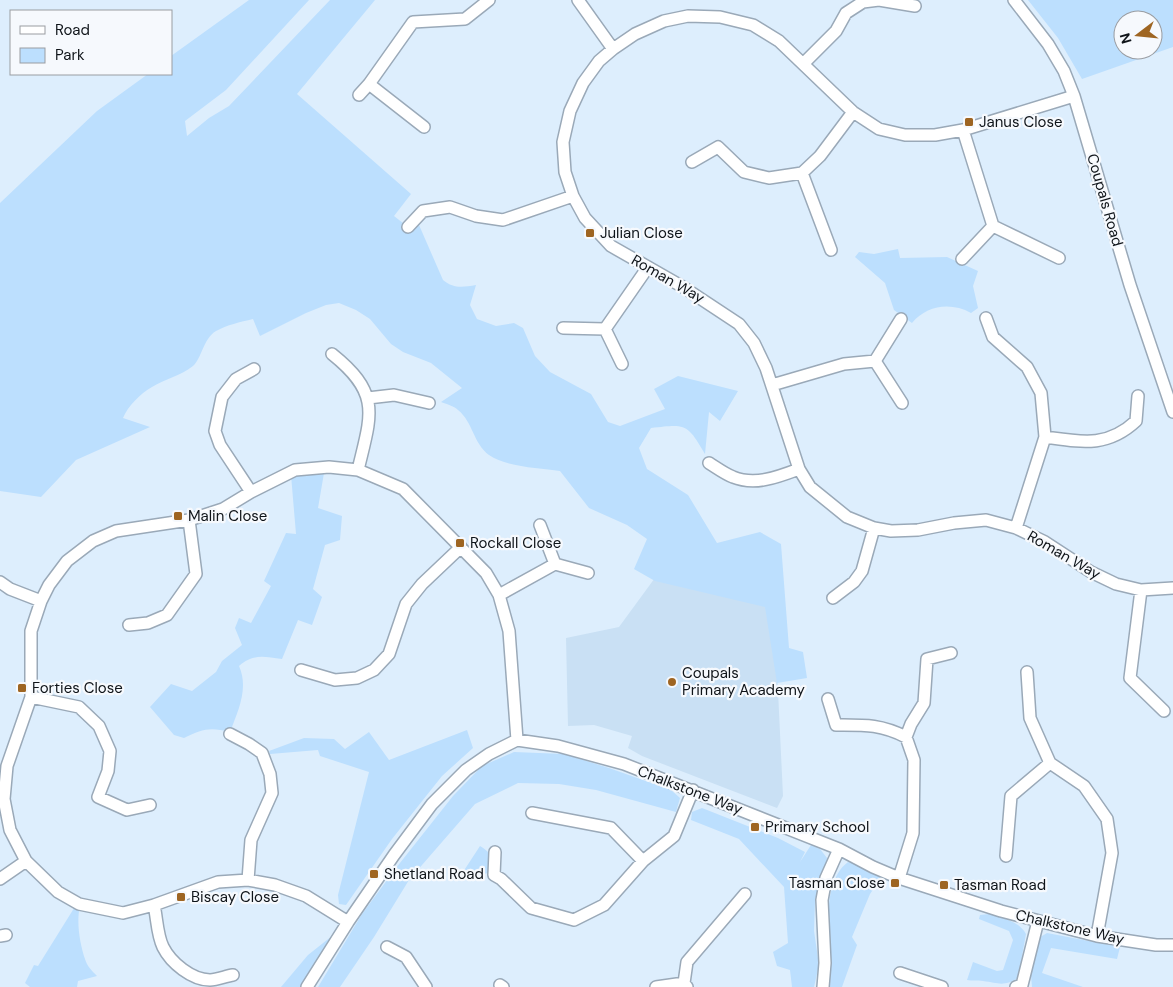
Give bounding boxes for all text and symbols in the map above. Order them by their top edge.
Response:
legend [10,10,172,75]
north arrow [1113,10,1163,60]
text: Road [55,20,90,40]
text: N [1115,31,1136,46]
text: Park [55,45,85,65]
place label: Janus Close [979,112,1062,132]
marker: Janus Close [963,116,975,128]
street label: Coupals Road [1082,151,1128,249]
place label: Julian Close [600,223,683,243]
marker: Julian Close [584,227,596,239]
street label: Roman Way [628,250,709,308]
place label: Malin Close [188,506,267,526]
marker: Malin Close [172,510,184,522]
street label: Roman Way [1024,526,1105,584]
place label: Rockall Close [470,533,561,553]
marker: Rockall Close [454,537,466,549]
place label: Coupals Primary Academy [682,663,806,700]
marker: Coupals Primary Academy [666,676,678,688]
place label: Forties Close [32,678,123,698]
marker: Forties Close [16,682,28,694]
street label: Chalkstone Way [635,761,746,819]
place label: Primary School [765,817,869,837]
marker: Primary School [749,821,761,833]
place label: Shetland Road [384,864,484,884]
marker: Shetland Road [368,868,380,880]
place label: Tasman Close [789,873,885,893]
place label: Tasman Road [954,875,1046,895]
marker: Tasman Close [889,877,901,889]
marker: Tasman Road [938,879,950,891]
place label: Biscay Close [191,887,279,907]
marker: Biscay Close [175,891,187,903]
street label: Chalkstone Way [1014,905,1127,949]

